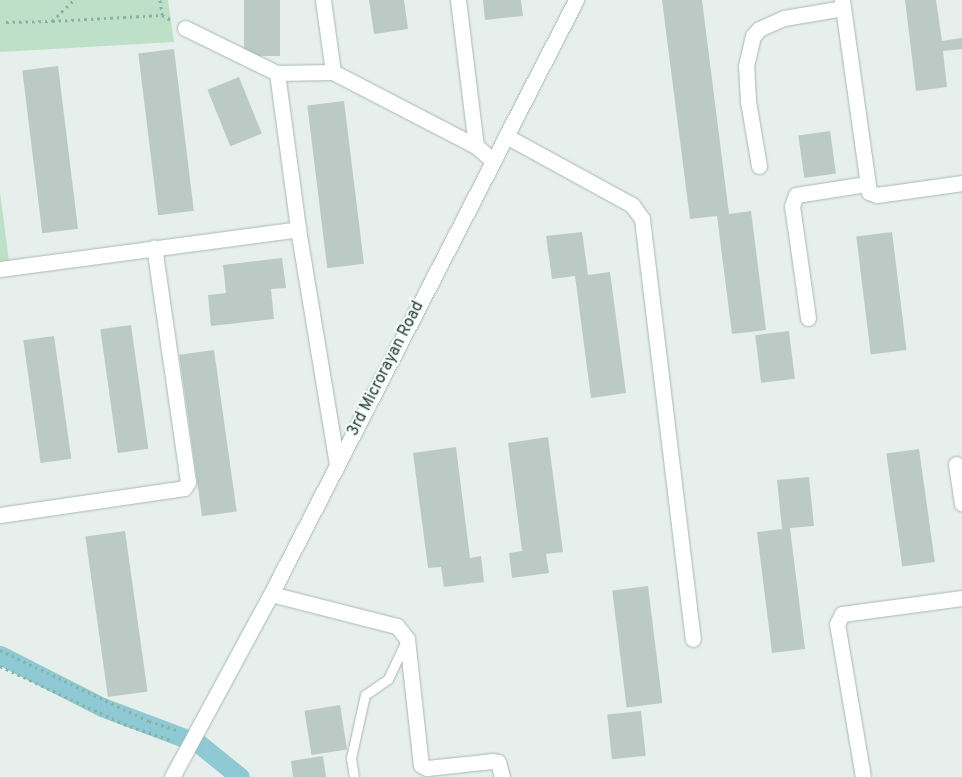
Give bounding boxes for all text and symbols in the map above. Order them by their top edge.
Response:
street label: 3rd Microrayan Road [344,298,428,440]

